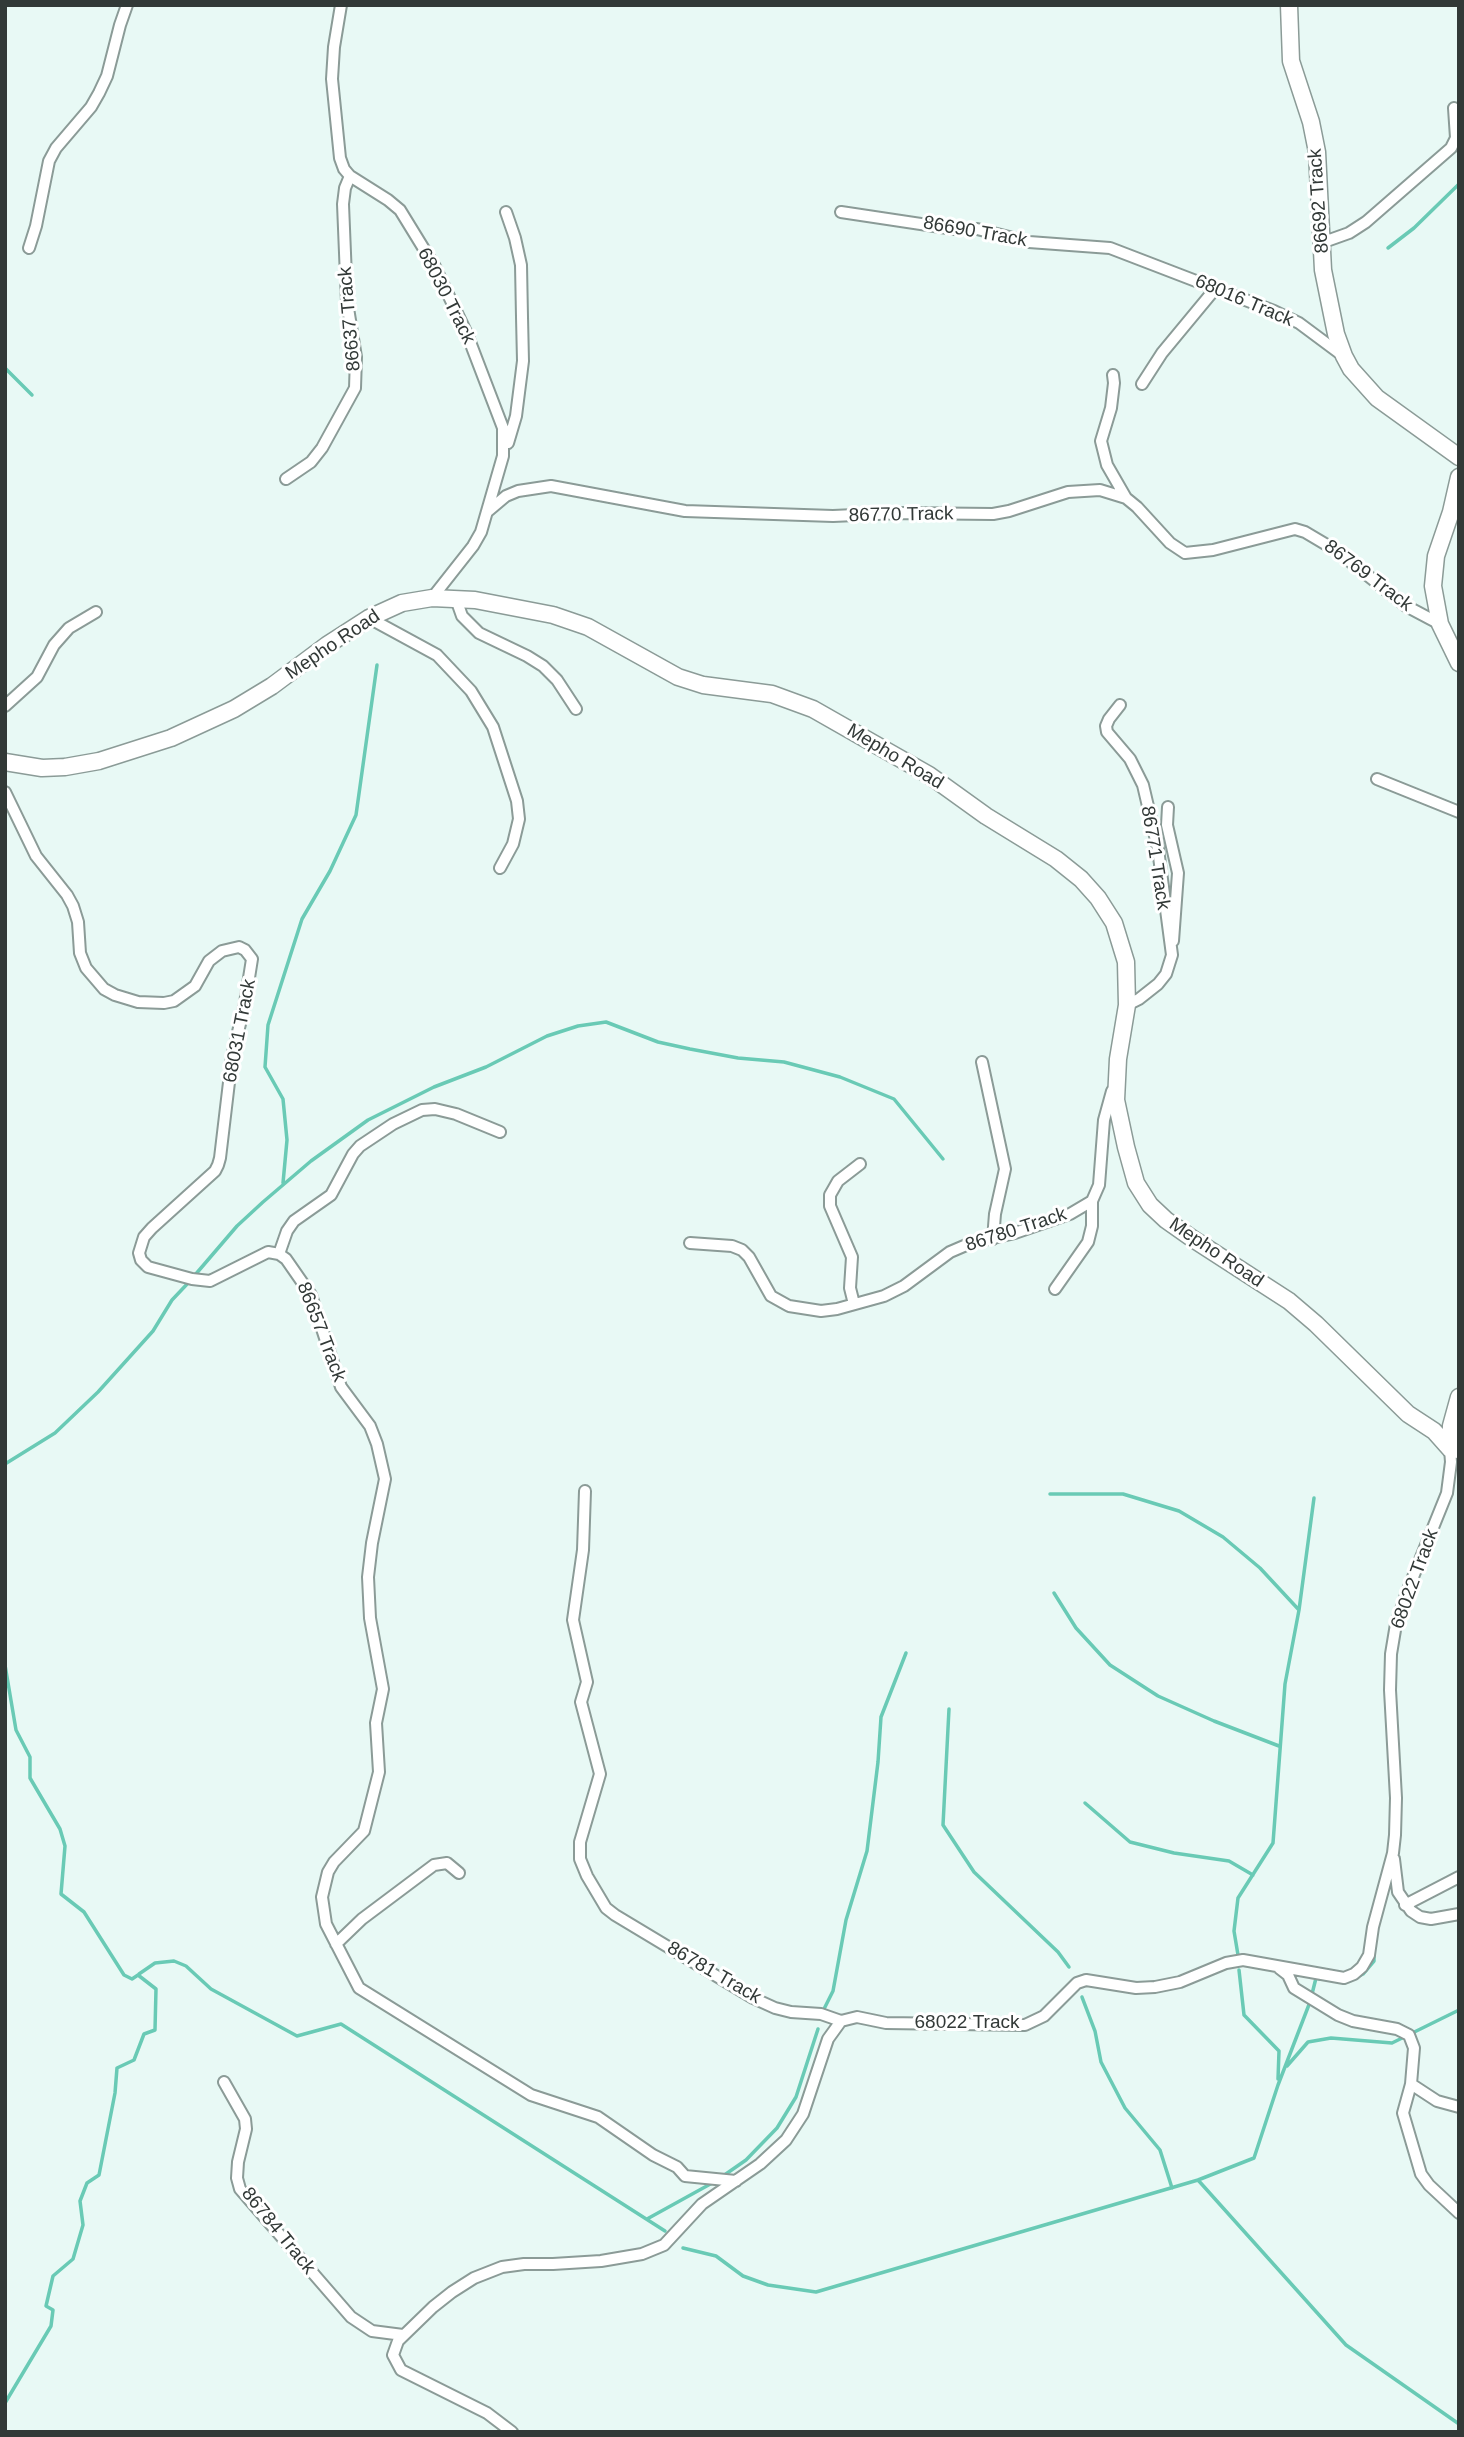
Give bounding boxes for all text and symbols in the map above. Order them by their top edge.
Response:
street label: 86692 Track [1304,148,1334,254]
street label: 86690 Track [921,212,1029,252]
street label: 68030 Track [412,244,480,348]
street label: 86637 Track [334,266,366,372]
street label: 68016 Track [1191,270,1297,332]
street label: 86770 Track [848,503,954,527]
street label: 86769 Track [1319,535,1417,617]
street label: Mepho Road [282,605,384,685]
street label: Mepho Road [843,719,947,795]
street label: 86771 Track [1136,804,1174,912]
street label: 68031 Track [219,977,261,1085]
street label: 86780 Track [963,1203,1069,1257]
street label: Mepho Road [1165,1213,1267,1293]
street label: 86657 Track [292,1279,350,1385]
street label: 68022 Track [1386,1526,1444,1632]
street label: 86781 Track [663,1937,765,2009]
street label: 68022 Track [915,2012,1019,2034]
street label: 86784 Track [236,2183,320,2279]

